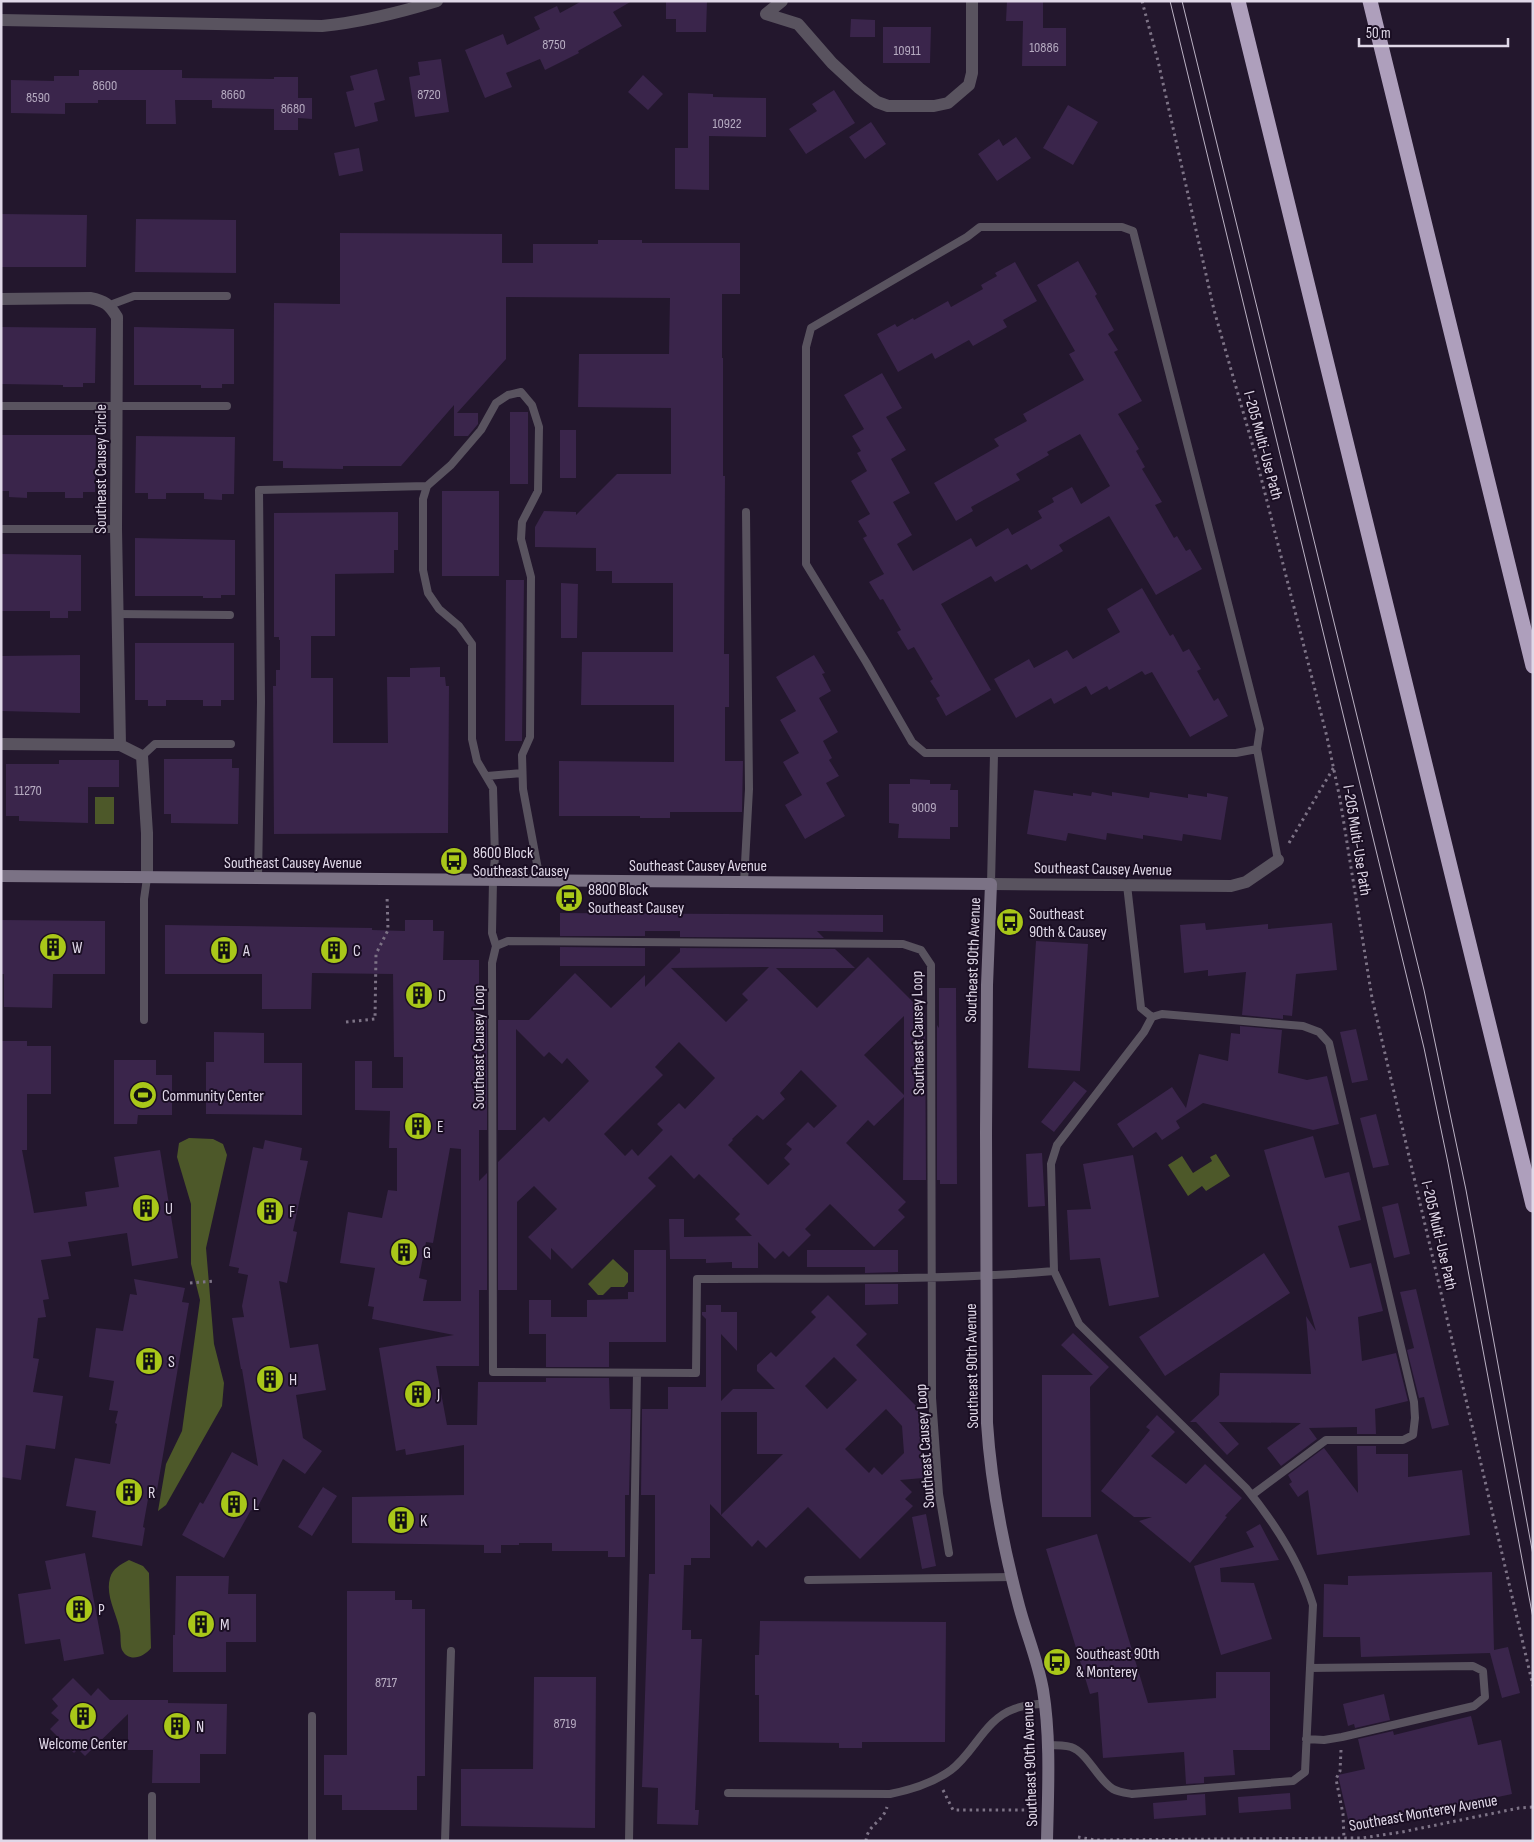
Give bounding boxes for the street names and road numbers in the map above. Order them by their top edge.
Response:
street label: I-205 Multi-Use Path [1239,389,1286,502]
street label: Southeast Causey Circle [92,404,111,534]
street label: I-205 Multi-Use Path [1338,784,1375,897]
street label: Southeast Causey Avenue [224,854,362,873]
street label: Southeast Causey Avenue [629,857,767,876]
street label: Southeast Causey Avenue [1034,859,1172,880]
street label: Southeast 90th Avenue [962,897,985,1023]
street label: Southeast Causey Loop [908,971,929,1095]
street label: Southeast Causey Loop [470,985,489,1109]
street label: I-205 Multi-Use Path [1417,1179,1460,1292]
street label: Southeast 90th Avenue [962,1303,983,1429]
street label: Southeast Causey Loop [912,1383,939,1509]
street label: Southeast 90th Avenue [1019,1701,1042,1827]
street label: Southeast Monterey Avenue [1348,1791,1499,1836]

